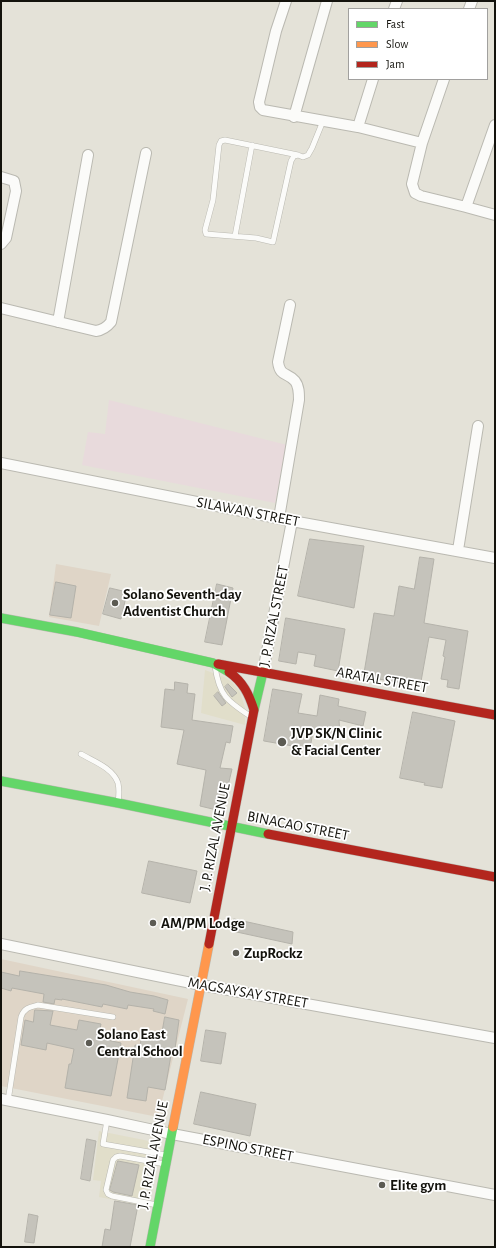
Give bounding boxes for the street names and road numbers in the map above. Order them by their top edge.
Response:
street label: SILAWAN STREET [195,493,301,531]
street label: J. P. RIZAL STREET [255,564,293,668]
street label: ARATAL STREET [335,663,429,697]
street label: J. P. RIZAL AVENUE [196,781,234,893]
street label: BINACAO STREET [246,807,350,845]
street label: MAGSAYSAY STREET [186,974,310,1012]
street label: J. P. RIZAL AVENUE [134,1099,172,1211]
street label: ESPINO STREET [201,1130,295,1166]

